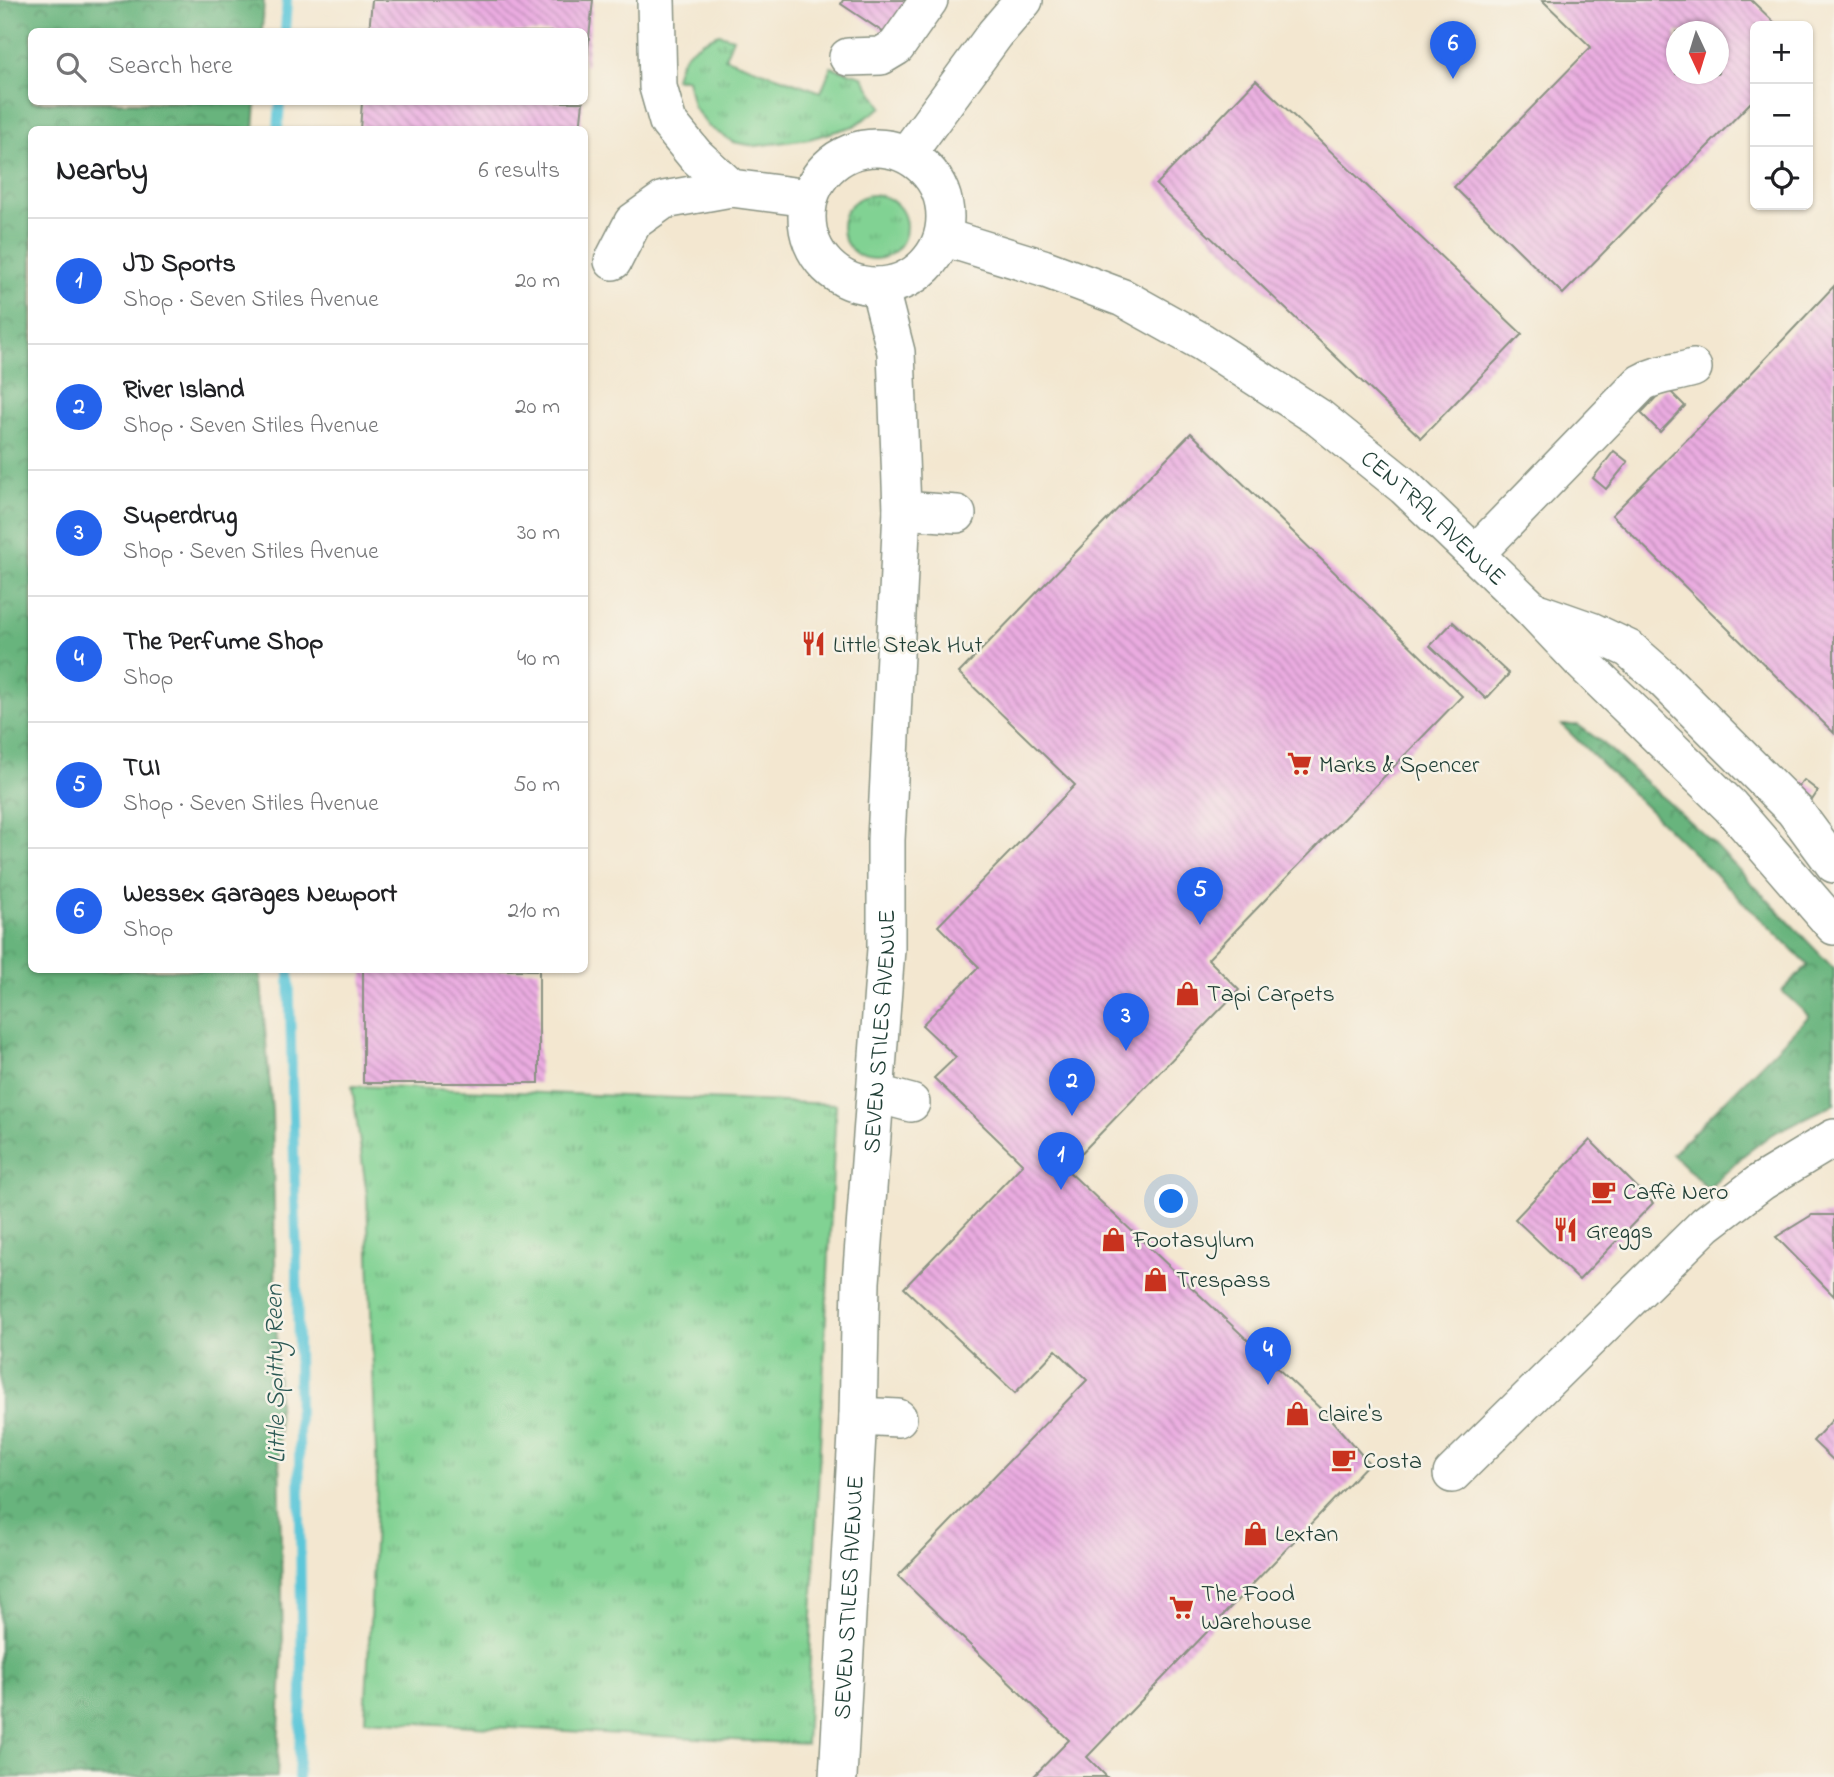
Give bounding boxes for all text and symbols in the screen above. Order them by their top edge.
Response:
pin: 6 [1430,21,1476,79]
north arrow [1666,21,1729,84]
map controls [1750,21,1813,210]
button: + [1750,21,1813,84]
search box [28,28,588,105]
icon: search [52,48,90,86]
text: Search here [108,48,233,86]
button: − [1750,84,1813,147]
button: locate [1750,147,1813,210]
text: Nearby [56,150,148,194]
text: 6 results [479,155,560,188]
text: JD Sports [123,246,236,284]
text: 1 [75,265,83,298]
text: 20 m [515,265,560,298]
text: Shop · Seven Stiles Avenue [123,284,379,317]
text: River Island [123,372,244,410]
text: 2 [73,391,85,424]
text: 20 m [515,391,560,424]
text: Shop · Seven Stiles Avenue [123,410,379,443]
street label: CENTRAL AVENUE [1352,443,1513,595]
text: Superdrug [123,498,238,536]
text: 3 [74,517,84,550]
text: 30 m [517,517,560,550]
text: Shop · Seven Stiles Avenue [123,536,379,569]
text: The Perfume Shop [123,624,324,662]
place label: Little Steak Hut [833,629,982,664]
restaurant icon: Little Steak Hut [799,630,827,658]
text: 4 [74,643,84,676]
text: 40 m [517,643,560,676]
text: Shop [123,662,173,695]
place label: Marks & Spencer [1319,749,1480,784]
text: TUI [123,750,160,788]
supermarket icon: Marks & Spencer [1285,750,1313,778]
text: 5 [72,769,86,802]
text: 50 m [513,769,560,802]
text: Shop · Seven Stiles Avenue [123,788,379,821]
pin: 5 [1177,867,1223,925]
text: Wessex Garages Newport [123,876,397,914]
text: 6 [74,895,84,928]
text: 210 m [508,895,560,928]
street label: SEVEN STILES AVENUE [856,909,906,1155]
text: Shop [123,914,173,947]
place label: Tapi Carpets [1207,978,1335,1013]
shop icon: Tapi Carpets [1173,979,1201,1007]
pin: 3 [1103,993,1149,1051]
pin: 2 [1049,1058,1095,1116]
pin: 1 [1038,1132,1084,1190]
place label: Caffè Nero [1623,1176,1729,1211]
cafe icon: Caffè Nero [1589,1177,1617,1205]
your location [1154,1184,1188,1218]
place label: Greggs [1586,1215,1653,1250]
restaurant icon: Greggs [1552,1216,1580,1244]
place label: Footasylum [1132,1224,1254,1260]
shop icon: Footasylum [1099,1225,1127,1253]
place label: Trespass [1176,1264,1271,1299]
shop icon: Trespass [1142,1265,1170,1293]
water label: Little Spitty Reen [256,1283,298,1464]
pin: 4 [1245,1327,1291,1385]
place label: claire's [1318,1398,1383,1433]
shop icon: claire's [1284,1399,1312,1427]
place label: Costa [1363,1445,1422,1480]
cafe icon: Costa [1329,1446,1357,1474]
street label: SEVEN STILES AVENUE [826,1475,875,1720]
place label: Lextan [1275,1518,1338,1553]
shop icon: Lextan [1241,1519,1269,1547]
place label: The Food Warehouse [1201,1578,1312,1641]
supermarket icon: The Food Warehouse [1167,1593,1195,1621]

